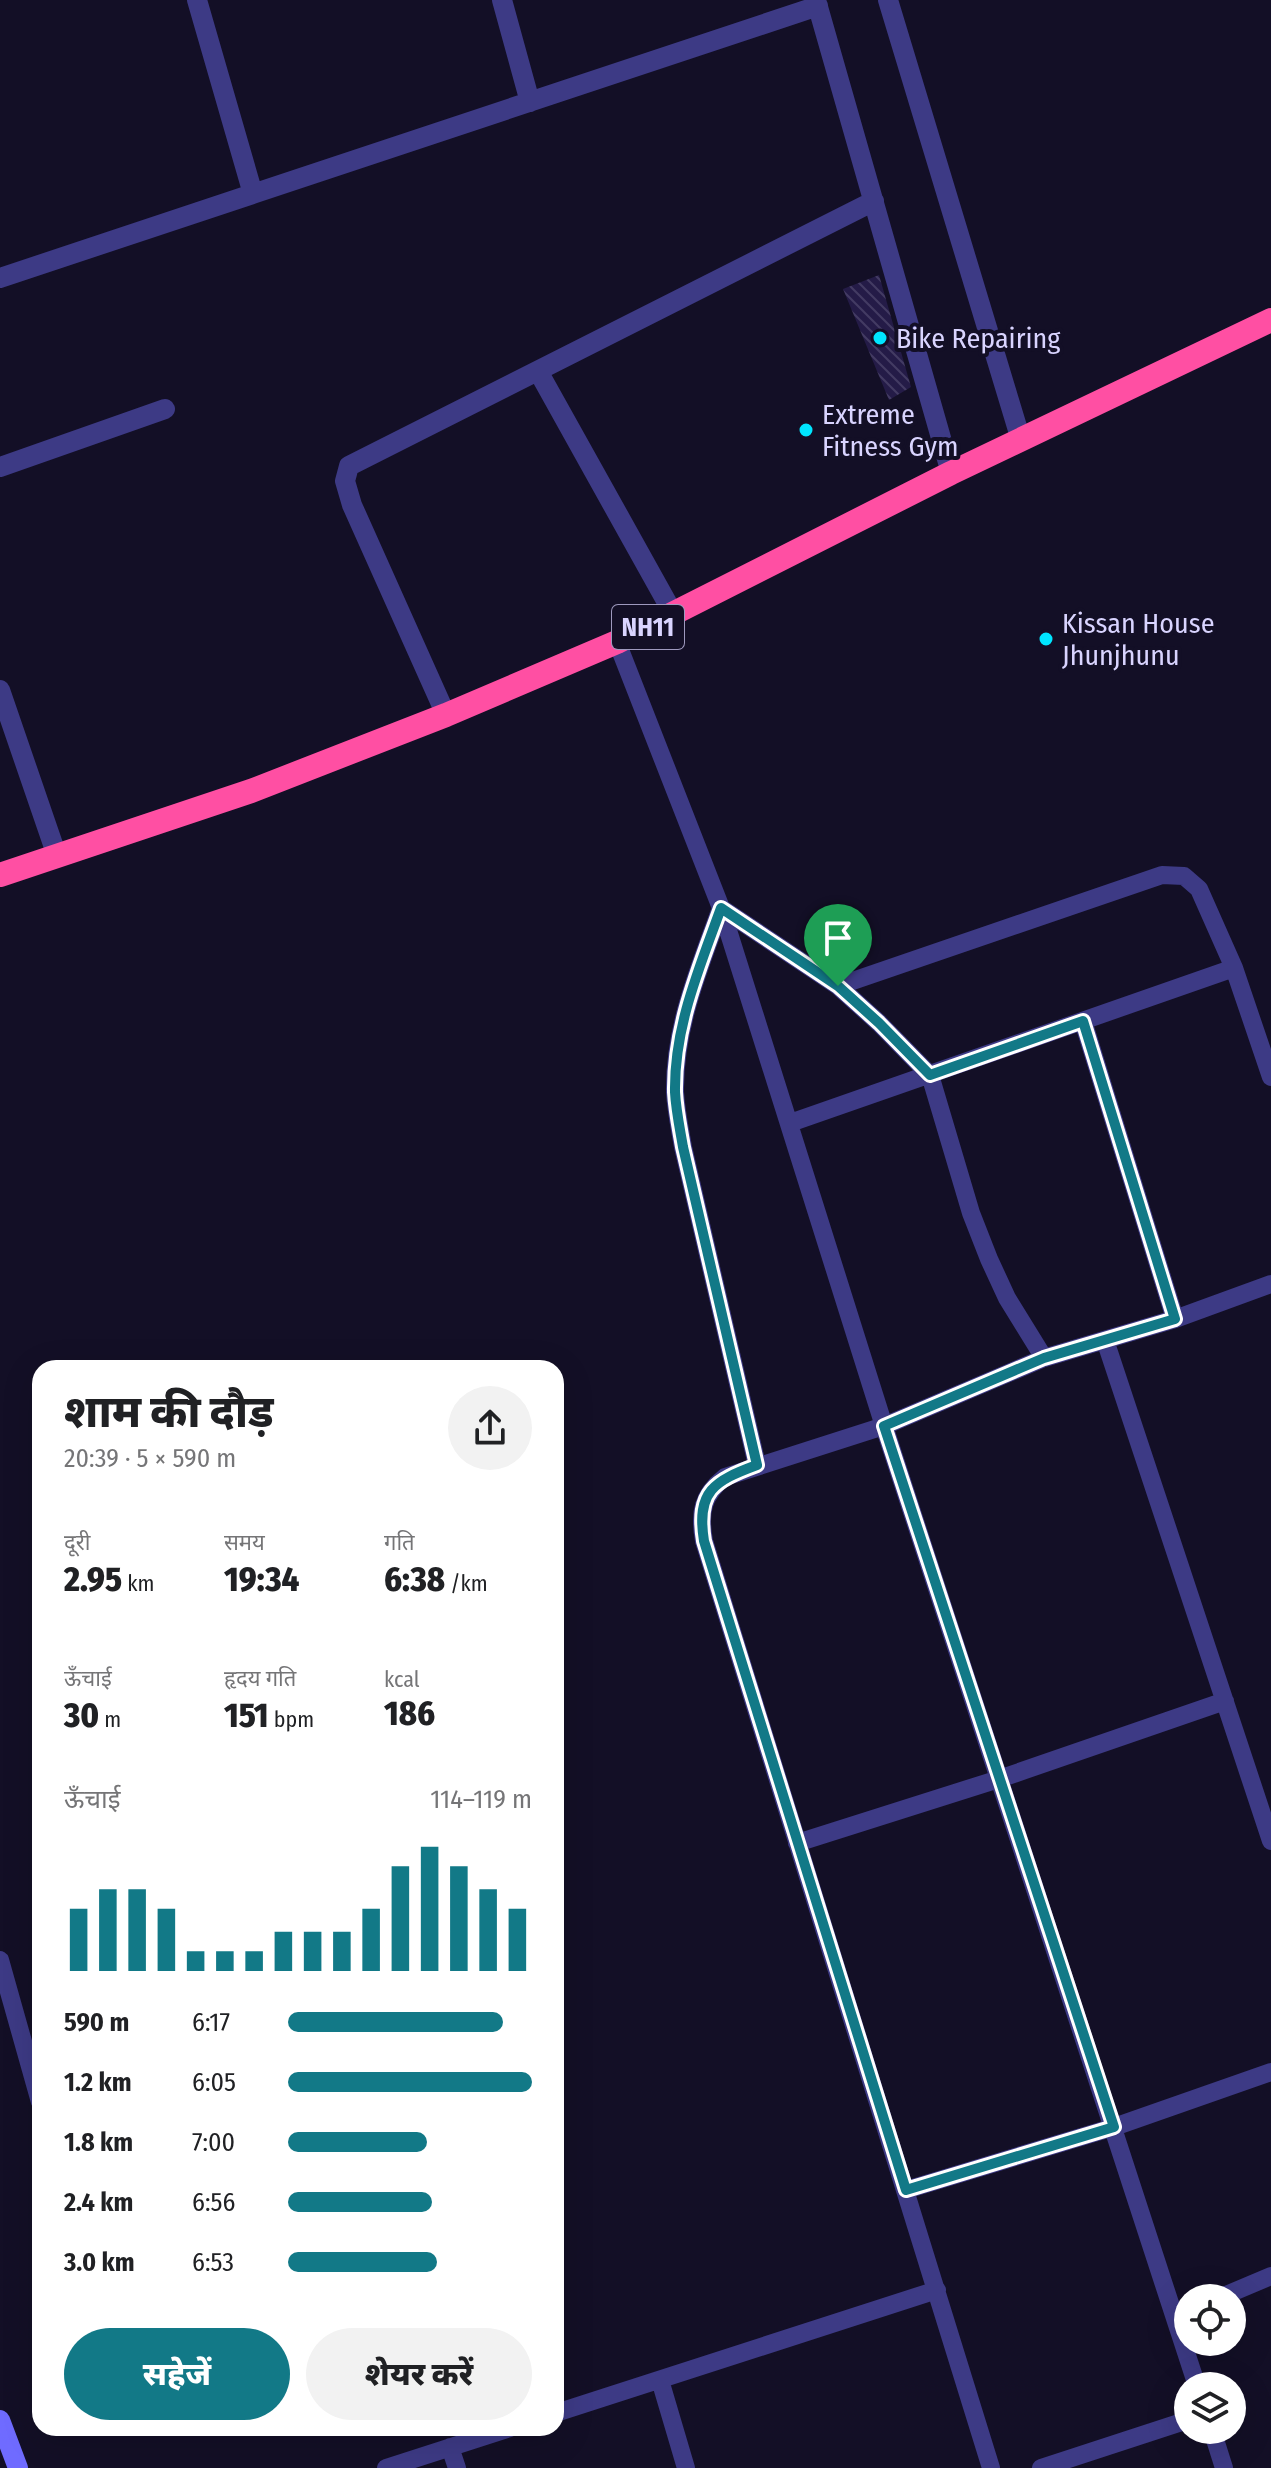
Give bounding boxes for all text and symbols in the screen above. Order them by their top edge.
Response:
place label: Bike Repairing [896,322,1061,355]
marker: Bike Repairing [871,329,889,347]
place label: Extreme Fitness Gym [822,398,958,463]
marker: Extreme Fitness Gym [797,421,815,439]
road number: NH11 [612,605,684,649]
place label: Kissan House Jhunjhunu [1062,607,1215,672]
marker: Kissan House Jhunjhunu [1037,630,1055,648]
pin [804,904,872,986]
icon: arrive [816,916,860,960]
text: शाम की दौड़ [64,1386,274,1439]
button: share [448,1386,532,1470]
text: 20:39 · 5 × 590 m [64,1443,236,1474]
text: दूरी [64,1529,90,1556]
text: समय [224,1529,265,1556]
text: गति [384,1529,415,1556]
text: 2.95 [64,1559,122,1600]
text: 19:34 [224,1559,299,1600]
text: 6:38 [384,1559,445,1600]
text: km [122,1570,154,1597]
text: /km [445,1570,488,1597]
text: ऊँचाई [64,1665,112,1692]
text: हृदय गति [224,1665,296,1692]
text: kcal [384,1666,420,1693]
text: 186 [384,1693,435,1734]
text: 30 [64,1695,99,1736]
text: 151 [224,1695,269,1736]
text: m [99,1706,121,1733]
text: bpm [269,1706,314,1733]
text: ऊँचाई [64,1784,120,1815]
text: 114–119 m [430,1784,532,1815]
text: 590 m [64,2007,129,2038]
text: 6:17 [192,2007,230,2038]
text: 1.2 km [64,2067,131,2098]
text: 6:05 [192,2067,236,2098]
text: 1.8 km [64,2127,133,2158]
text: 7:00 [192,2127,235,2158]
text: 2.4 km [64,2187,133,2218]
text: 6:56 [192,2187,235,2218]
text: 3.0 km [64,2247,135,2278]
text: 6:53 [192,2247,234,2278]
map controls [1174,2284,1246,2444]
button: locate [1174,2284,1246,2356]
button: सहेजें [64,2328,290,2420]
button: शेयर करें [306,2328,532,2420]
button: layers [1174,2372,1246,2444]

